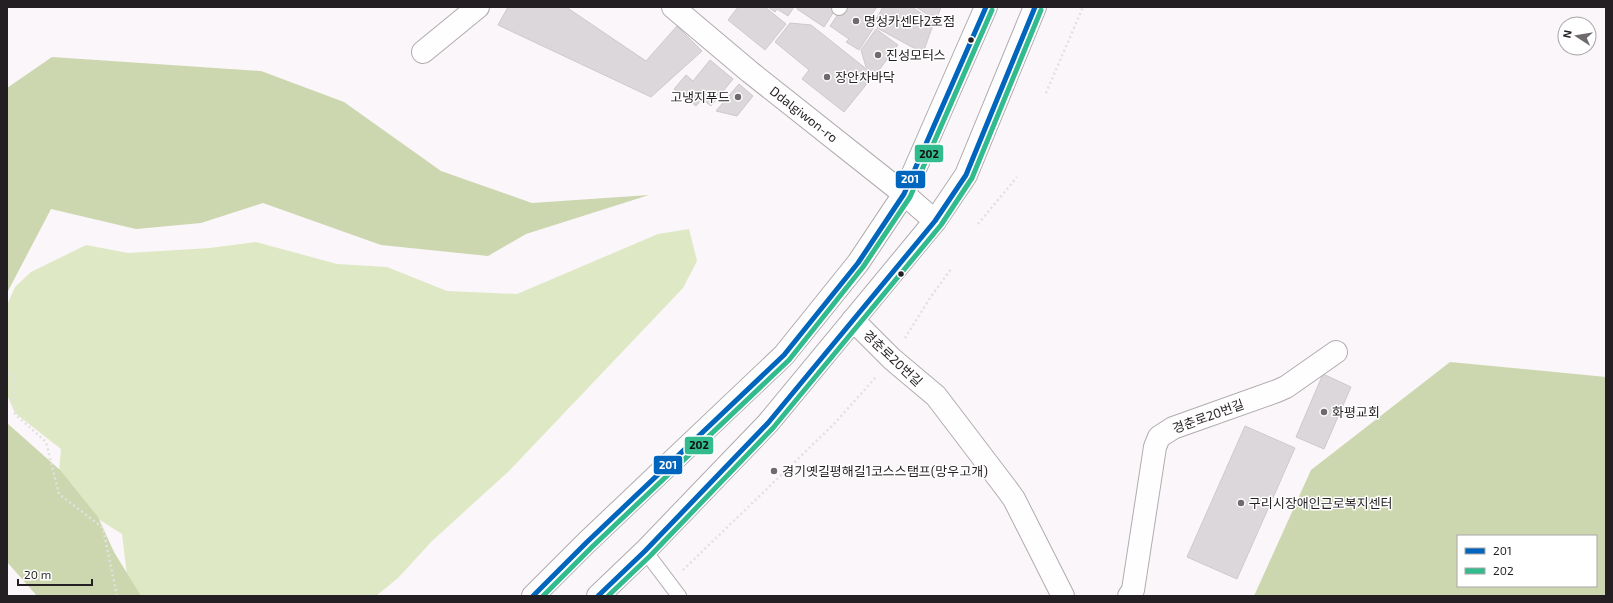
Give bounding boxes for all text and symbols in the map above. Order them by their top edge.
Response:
place label: 명성카센타2호점 [864,13,955,29]
marker: 명성카센타2호점 [851,16,861,26]
north arrow [1557,16,1597,56]
text: N [1560,29,1574,39]
unlabelled marker [966,35,976,45]
place label: 진성모터스 [886,47,946,63]
marker: 진성모터스 [873,50,883,60]
place label: 장안차바닥 [835,69,895,85]
marker: 장안차바닥 [822,72,832,82]
street label: Ddalgiwon-ro [767,83,841,145]
place label: 고냉지푸드 [670,89,730,105]
marker: 고냉지푸드 [733,92,743,102]
line badge: 202 [914,144,944,163]
text: 202 [919,147,939,160]
line badge: 201 [895,170,926,189]
text: 201 [901,172,919,185]
unlabelled marker [896,269,906,279]
street label: 경춘로20번길 [860,327,926,389]
street label: 경춘로20번길 [1170,396,1246,436]
place label: 화평교회 [1332,404,1380,420]
marker: 화평교회 [1319,407,1329,417]
line badge: 202 [684,436,714,455]
text: 202 [689,438,709,451]
line badge: 201 [653,455,683,475]
text: 201 [659,458,677,471]
place label: 경기옛길평해길1코스스탬프(망우고개) [782,463,988,479]
marker: 경기옛길평해길1코스스탬프(망우고개) [769,466,779,476]
place label: 구리시장애인근로복지센터 [1249,495,1393,511]
marker: 구리시장애인근로복지센터 [1236,498,1246,508]
legend [1457,535,1597,587]
text: 201 [1493,543,1512,557]
scale bar [18,561,92,587]
text: 202 [1493,563,1514,577]
text: 20 m [24,567,51,581]

